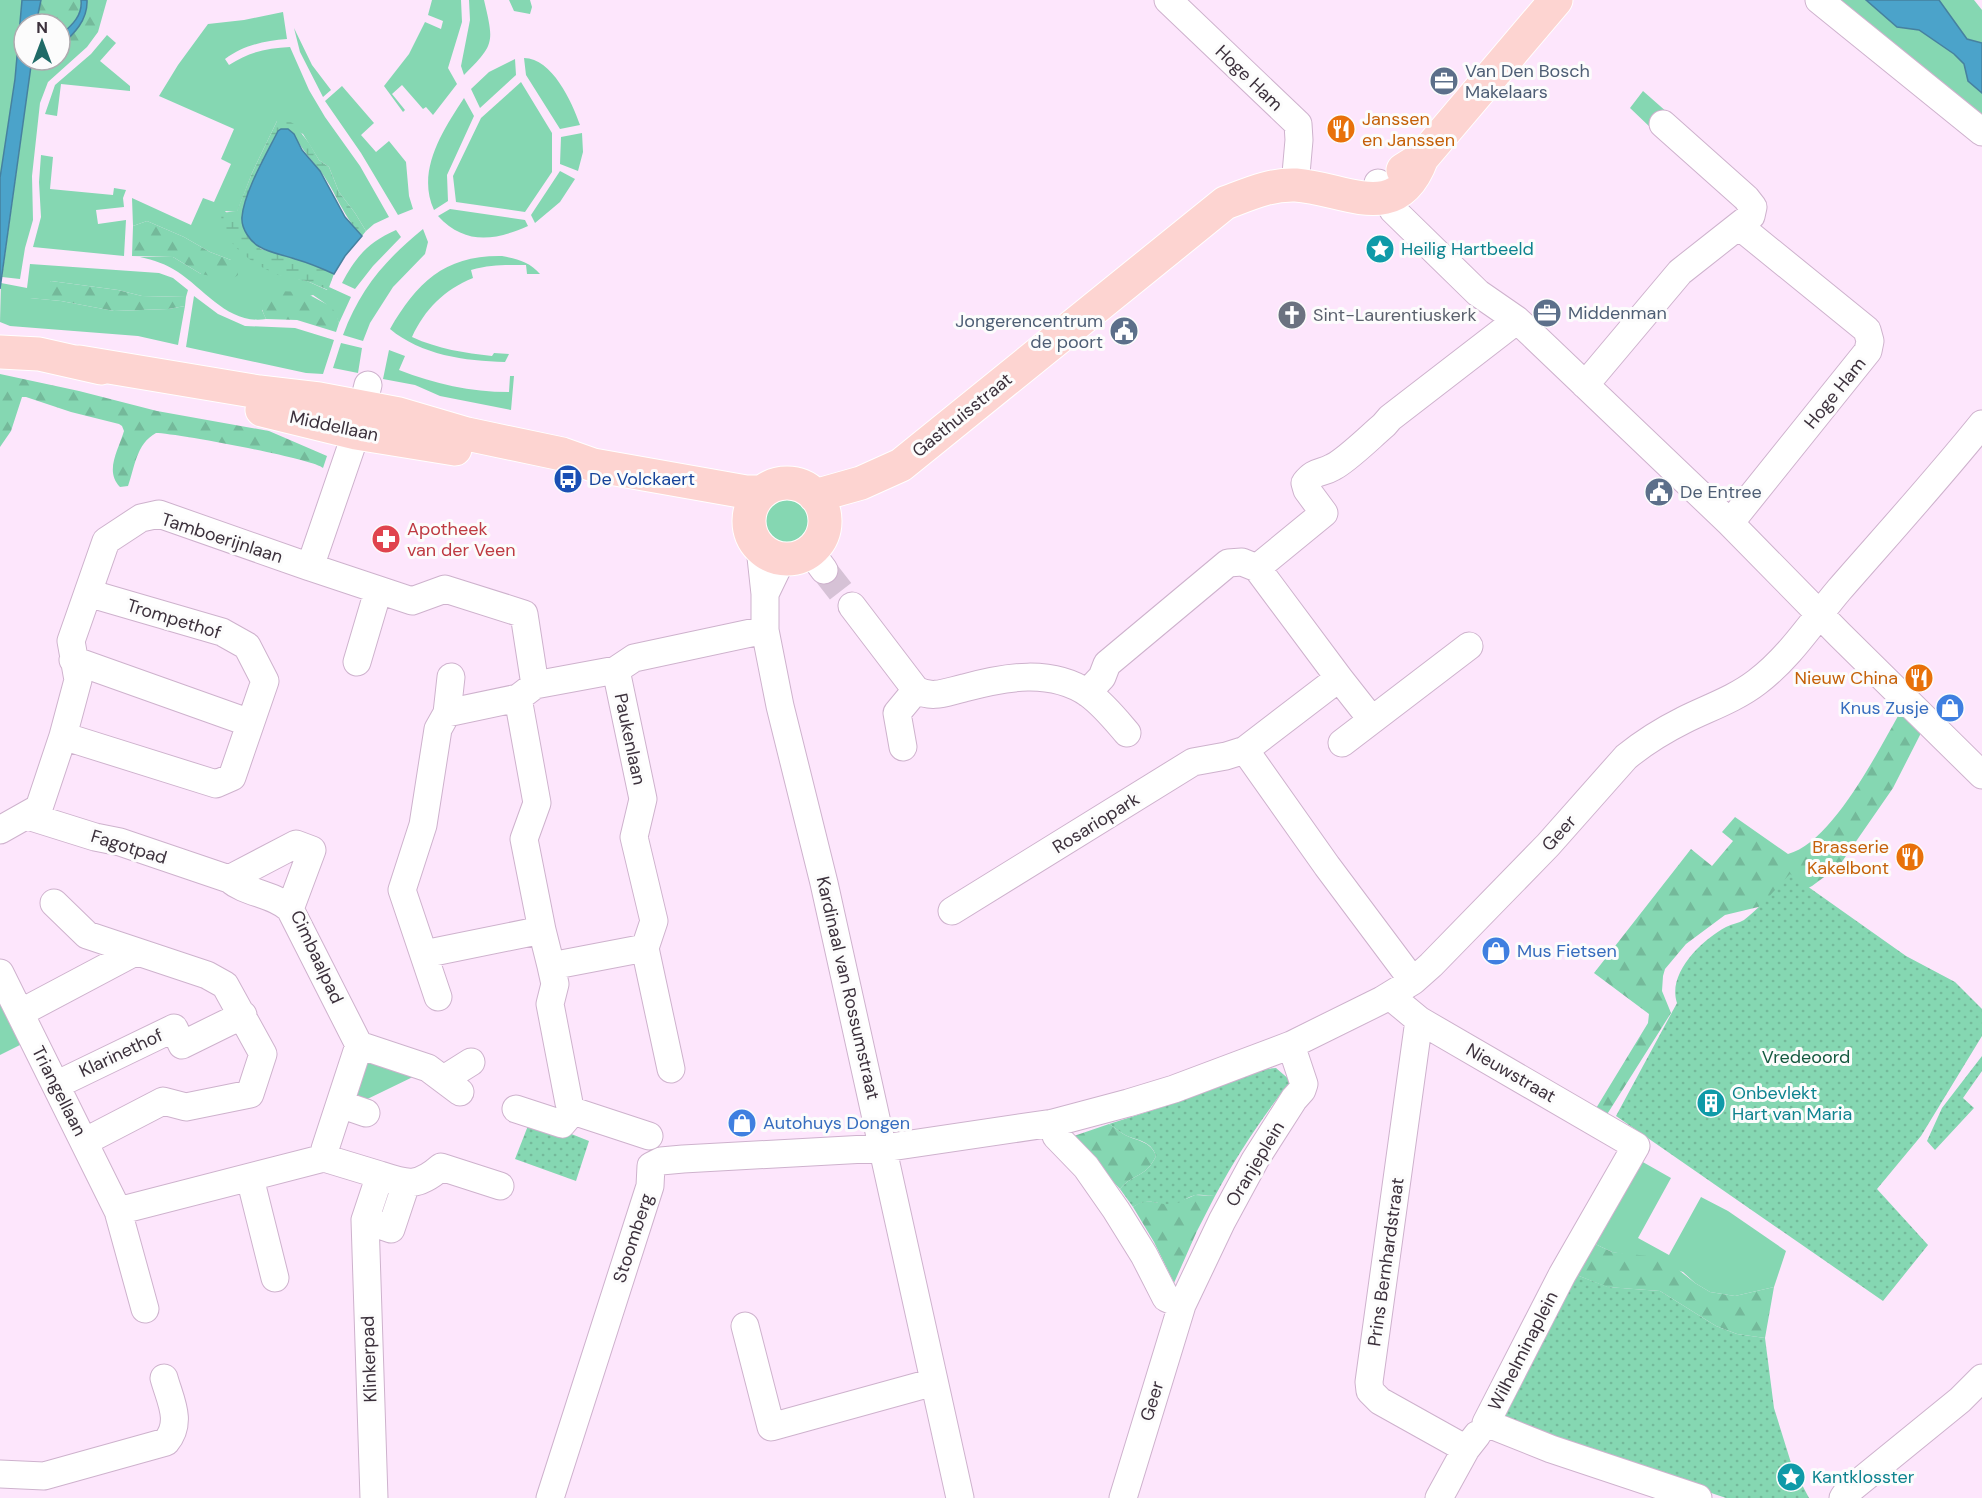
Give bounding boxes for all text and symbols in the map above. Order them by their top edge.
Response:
north arrow [12,12,72,72]
text: N [36,17,48,38]
street label: Hoge Ham [1210,40,1288,116]
place label: Van Den Bosch Makelaars [1465,59,1590,104]
office icon: Van Den Bosch Makelaars [1428,65,1460,97]
place label: Janssen en Janssen [1362,107,1455,152]
restaurant icon: Janssen en Janssen [1325,113,1357,145]
place icon: Heilig Hartbeeld [1364,233,1396,265]
place label: Heilig Hartbeeld [1401,237,1534,261]
office icon: Middenman [1531,297,1563,329]
church icon: Sint-Laurentiuskerk [1276,299,1308,331]
place label: Middenman [1568,301,1667,325]
place label: Sint-Laurentiuskerk [1313,303,1476,327]
place label: Jongerencentrum de poort [955,309,1103,354]
public building icon: Jongerencentrum de poort [1108,315,1140,347]
street label: Hoge Ham [1799,352,1871,434]
street label: Gasthuisstraat [907,367,1017,463]
street label: Middellaan [287,405,381,447]
bus stop icon: De Volckaert [552,463,584,495]
place label: De Volckaert [589,467,695,491]
public building icon: De Entree [1643,476,1675,508]
place label: De Entree [1680,480,1762,504]
street label: Tamboerijnlaan [158,507,286,569]
place label: Apotheek van der Veen [407,517,516,562]
pharmacy icon: Apotheek van der Veen [370,523,402,555]
street label: Trompethof [124,593,224,645]
restaurant icon: Nieuw China [1903,662,1935,694]
place label: Nieuw China [1794,666,1898,690]
street label: Paukenlaan [609,691,651,787]
shop icon: Knus Zusje [1934,692,1966,724]
place label: Knus Zusje [1840,696,1929,720]
street label: Rosariopark [1048,787,1144,859]
street label: Geer [1536,810,1582,856]
street label: Fagotpad [88,824,170,870]
place label: Brasserie Kakelbont [1807,835,1889,880]
restaurant icon: Brasserie Kakelbont [1894,841,1926,873]
street label: Kardinaal van Rossumstraat [811,874,885,1102]
street label: Cimbaalpad [285,906,349,1008]
shop icon: Mus Fietsen [1480,935,1512,967]
place label: Mus Fietsen [1517,939,1617,963]
street label: Klarinethof [75,1023,167,1083]
street label: Nieuwstraat [1462,1038,1560,1108]
street label: Triangellaan [26,1042,92,1140]
park label: Vredeoord [1762,1045,1850,1069]
place label: Onbevlekt Hart van Maria [1732,1081,1852,1126]
building icon: Onbevlekt Hart van Maria [1695,1087,1727,1119]
shop icon: Autohuys Dongen [726,1107,758,1139]
place label: Autohuys Dongen [763,1111,910,1135]
street label: Oranjeplein [1220,1117,1290,1211]
street label: Prins Bernhardstraat [1362,1176,1410,1348]
street label: Stoomberg [607,1190,659,1286]
street label: Wilhelminaplein [1483,1287,1563,1415]
street label: Klinkerpad [355,1315,383,1403]
street label: Geer [1135,1378,1170,1424]
place icon: Kantklosster [1775,1461,1807,1493]
place label: Kantklosster [1812,1465,1915,1489]

